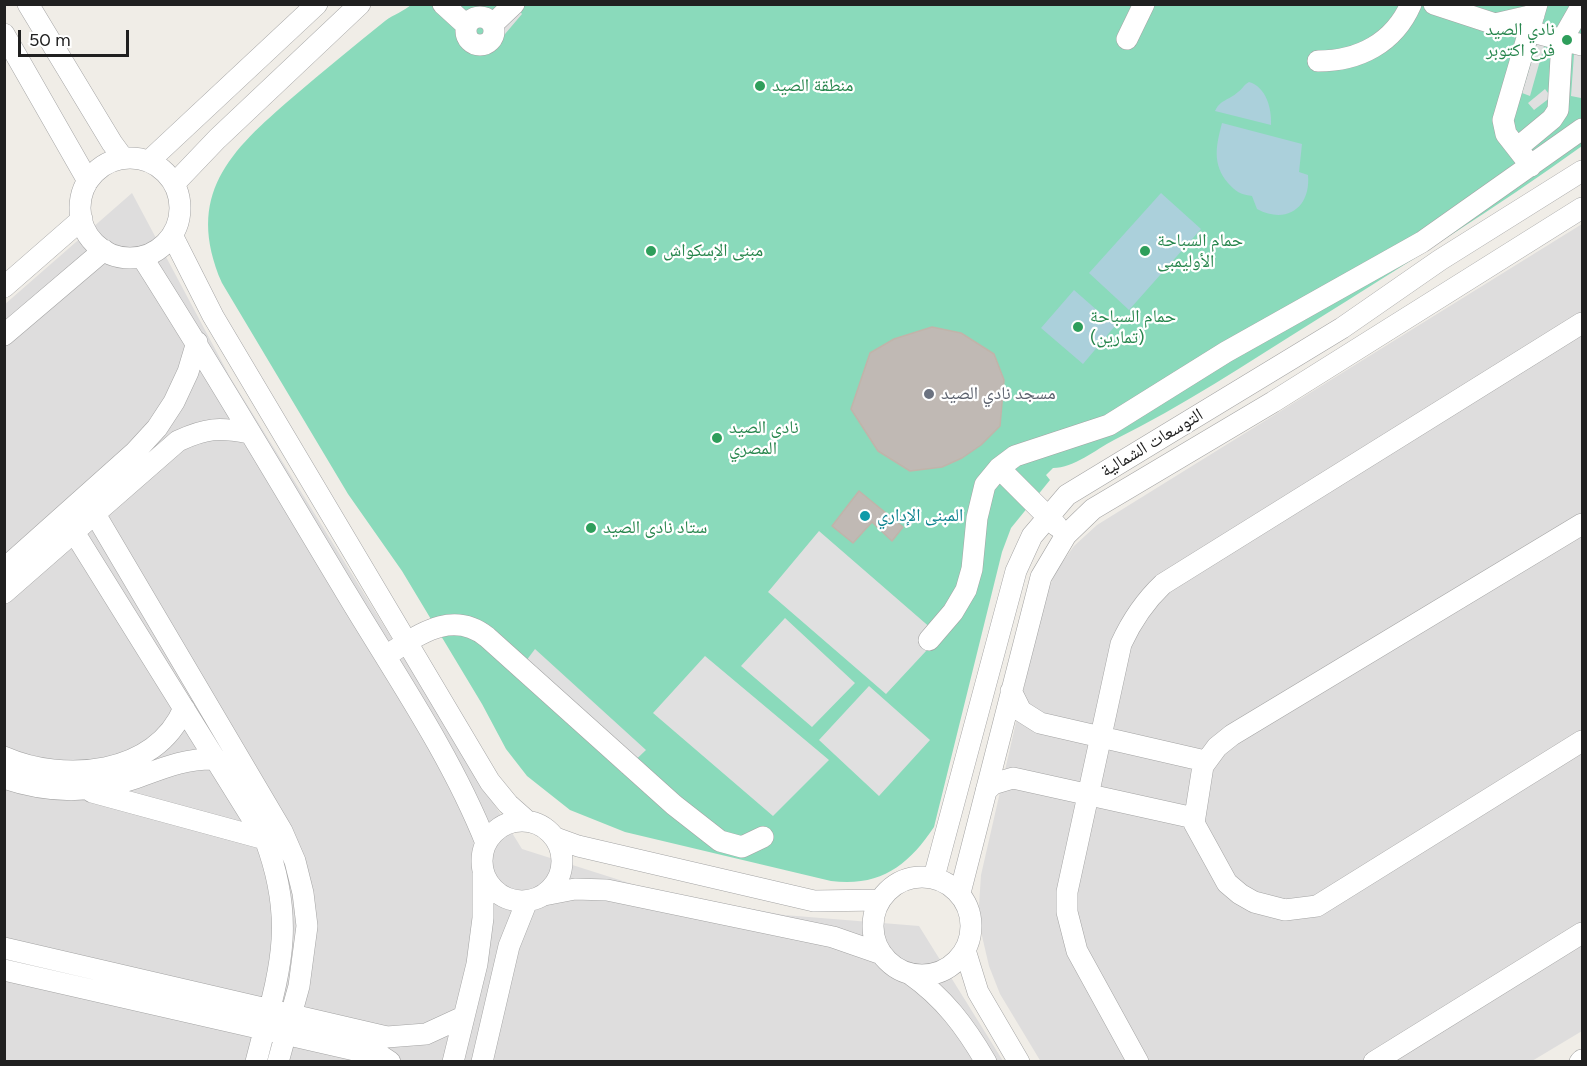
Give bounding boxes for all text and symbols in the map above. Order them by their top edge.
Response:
scale bar [21,18,132,56]
place label: نادي الصيد فرع اكتوبر [1485,19,1555,62]
text: 50 m [29,29,71,51]
marker: نادي الصيد فرع اكتوبر [1560,33,1574,47]
place label: منطقة الصيد [772,75,853,97]
marker: منطقة الصيد [753,79,767,93]
place label: حمام السباحة الأوليمبى [1157,230,1243,272]
place label: مبنى الإسكواش [663,240,763,262]
marker: مبنى الإسكواش [644,244,658,258]
marker: حمام السباحة الأوليمبى [1138,244,1152,258]
place label: حمام السباحة (تمارين) [1090,306,1176,348]
marker: حمام السباحة (تمارين) [1071,320,1085,334]
place label: مسجد نادي الصيد [941,383,1056,405]
marker: مسجد نادي الصيد [922,387,936,401]
street label: التوسعات الشمالية [1097,404,1207,482]
place label: نادى الصيد المصري [729,417,799,460]
marker: نادى الصيد المصري [710,431,724,445]
place label: المبنى الإداري [877,505,963,527]
marker: المبنى الإداري [858,509,872,523]
place label: ستاد نادى الصيد [603,517,707,539]
marker: ستاد نادى الصيد [584,521,598,535]

